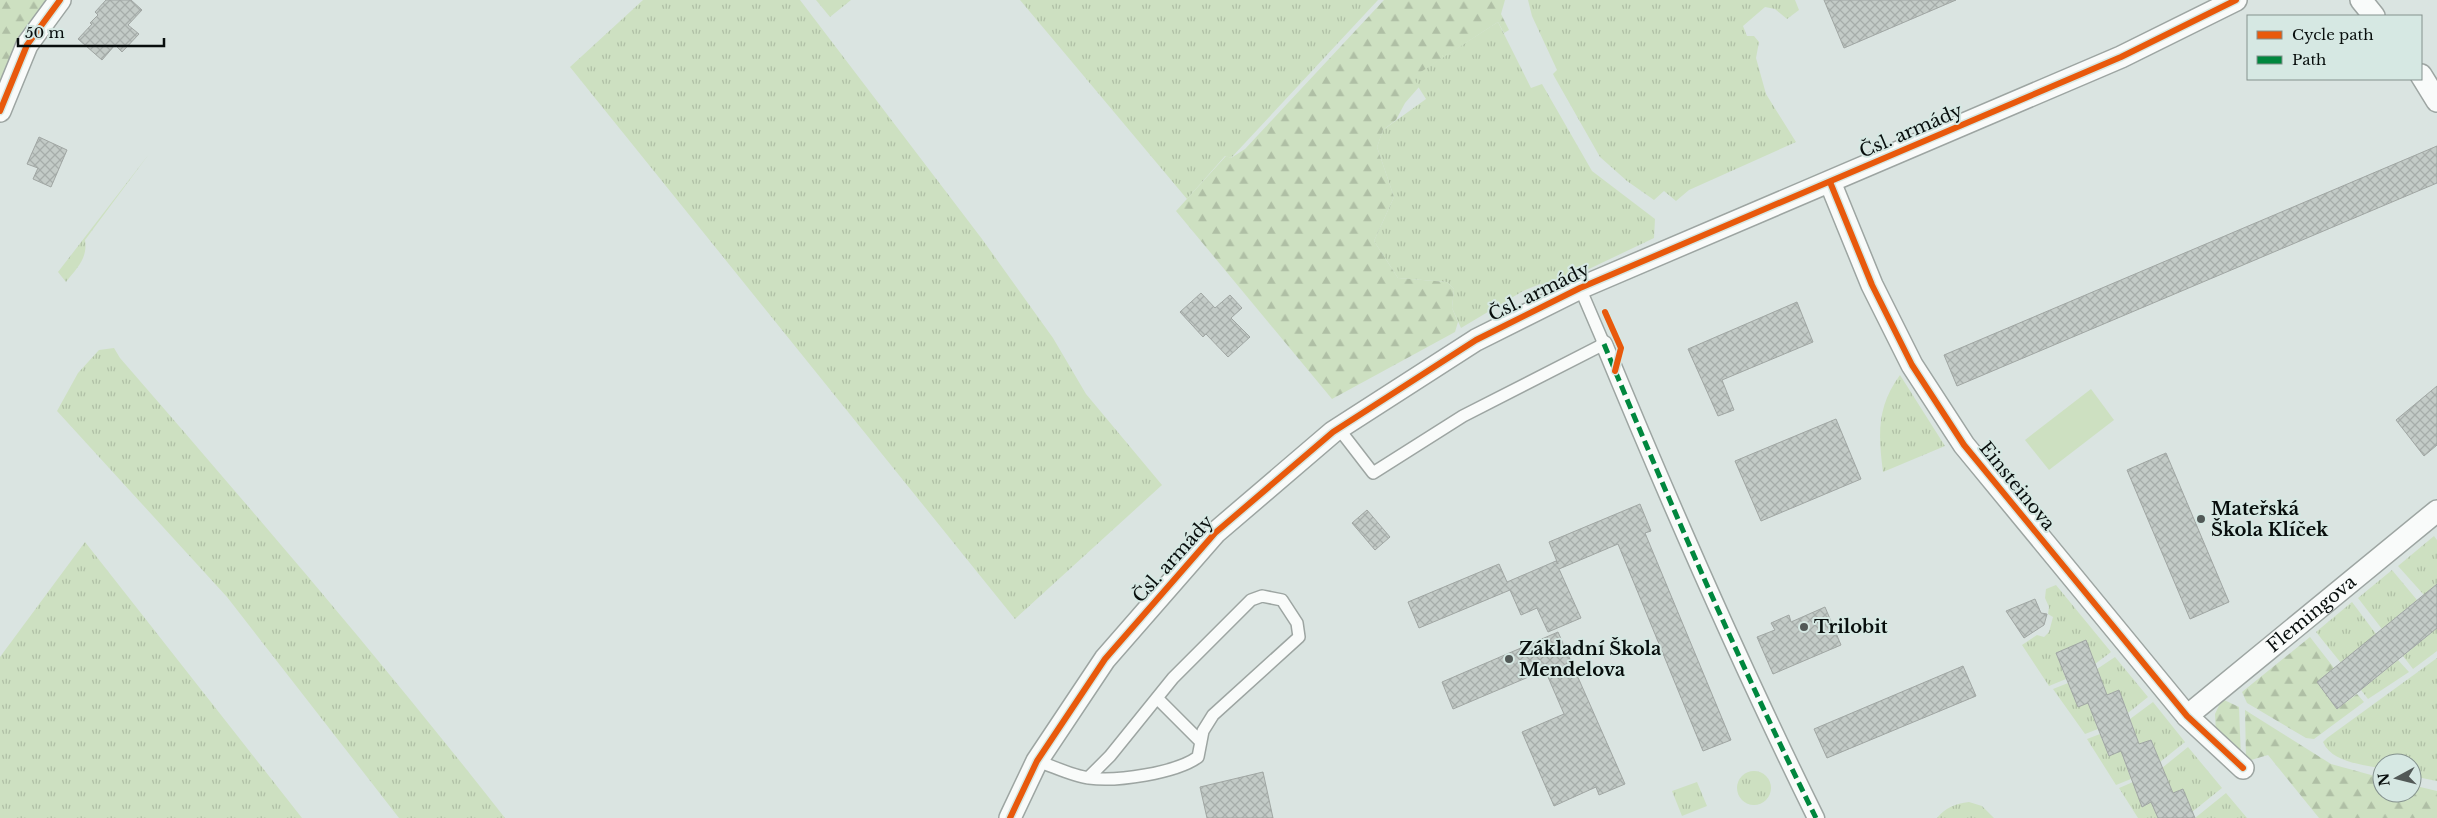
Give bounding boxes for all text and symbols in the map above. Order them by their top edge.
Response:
scale bar [18,15,164,47]
legend [2247,15,2422,80]
text: 50 m [25,23,65,42]
text: Cycle path [2292,25,2374,44]
text: Path [2292,50,2326,69]
street label: Čsl. armády [1856,98,1966,163]
street label: Čsl. armády [1484,257,1594,326]
street label: Einsteinova [1975,437,2059,535]
place label: Mateřská Škola Klíček [2211,498,2329,541]
street label: Čsl. armády [1127,510,1218,607]
marker: Mateřská Škola Klíček [2195,513,2207,525]
street label: Flemingova [2262,571,2361,657]
place label: Trilobit [1814,616,1888,638]
marker: Trilobit [1798,621,1810,633]
place label: Základní Škola Mendelova [1519,637,1662,681]
marker: Základní Škola Mendelova [1503,653,1515,665]
north arrow [2372,753,2422,803]
text: N [2374,772,2394,787]

